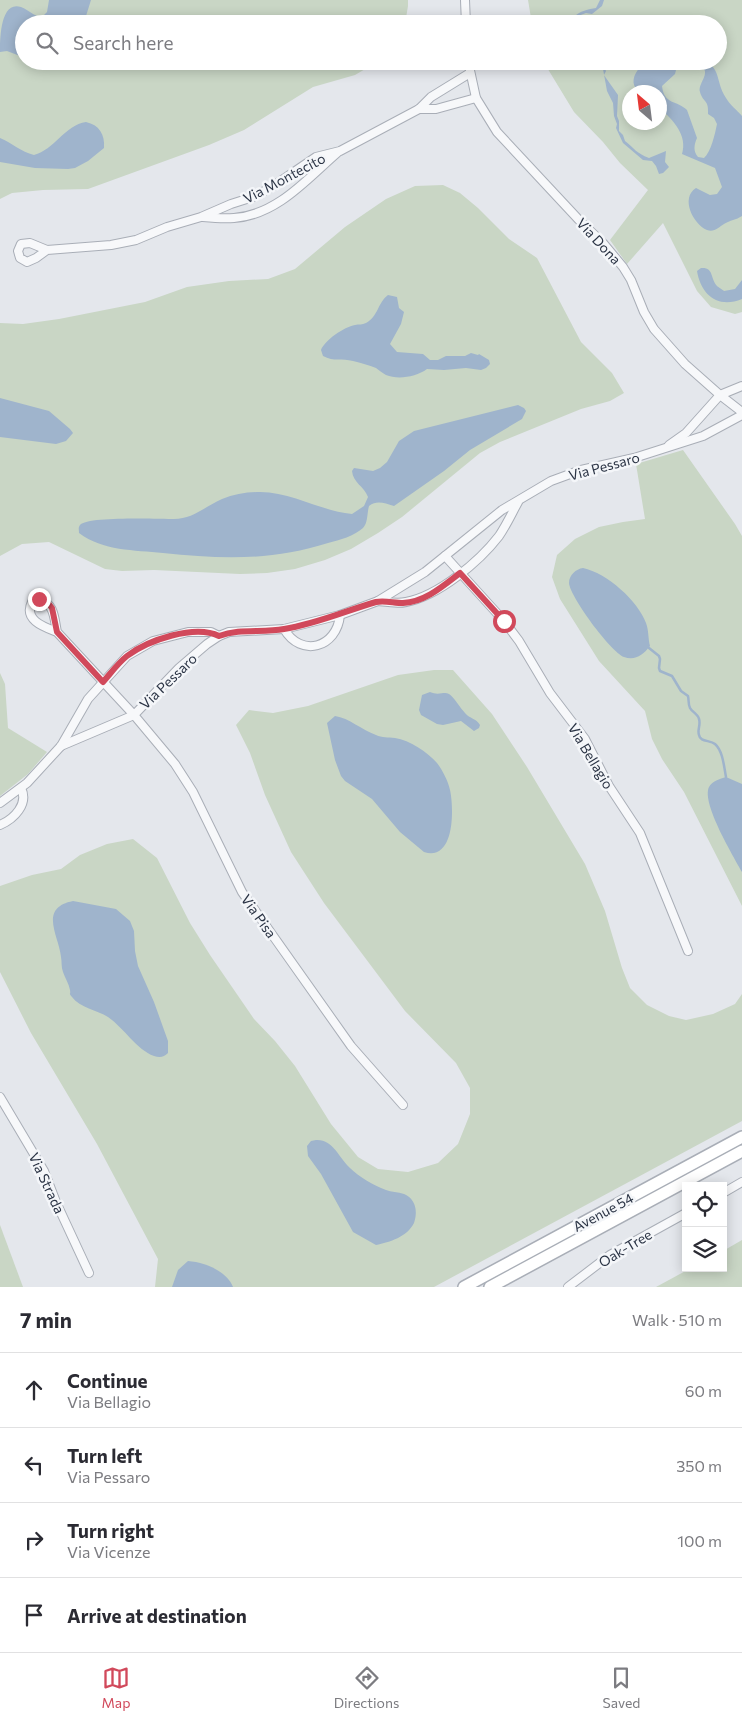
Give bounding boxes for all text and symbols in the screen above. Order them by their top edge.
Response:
search box [15,15,727,70]
icon: search [33,29,61,57]
text: Search here [73,31,173,54]
north arrow [622,85,667,130]
street label: Via Montecito [240,149,328,207]
street label: Via Dona [573,214,625,268]
street label: Via Pessaro [567,448,641,484]
route end [28,588,51,611]
route start [493,610,516,633]
street label: Via Pessaro [136,650,200,712]
street label: Via Bellagio [565,720,617,792]
street label: Via Pisa [238,891,280,941]
street label: Via Strada [26,1150,68,1216]
map controls [682,1182,727,1272]
button: locate [682,1182,727,1227]
street label: Avenue 54 [570,1189,637,1235]
street label: Oak-Tree [595,1225,655,1271]
button: layers [682,1227,727,1272]
text: 7 min [20,1307,72,1332]
text: Walk · 510 m [632,1310,722,1329]
text: Continue [67,1369,147,1392]
icon: ahead [20,1376,48,1404]
text: 60 m [685,1381,722,1400]
text: Via Bellagio [67,1392,151,1411]
text: Turn left [67,1444,142,1467]
icon: left [20,1451,48,1479]
text: 350 m [676,1456,722,1475]
text: Via Pessaro [67,1467,150,1486]
text: Turn right [67,1519,154,1542]
icon: right [20,1526,48,1554]
text: 100 m [677,1531,722,1550]
text: Via Vicenze [67,1542,151,1561]
icon: arrive [20,1601,48,1629]
text: Arrive at destination [67,1604,247,1627]
tab: Map [102,1664,130,1711]
tab: Directions [334,1664,399,1711]
tab: Saved [603,1664,640,1711]

